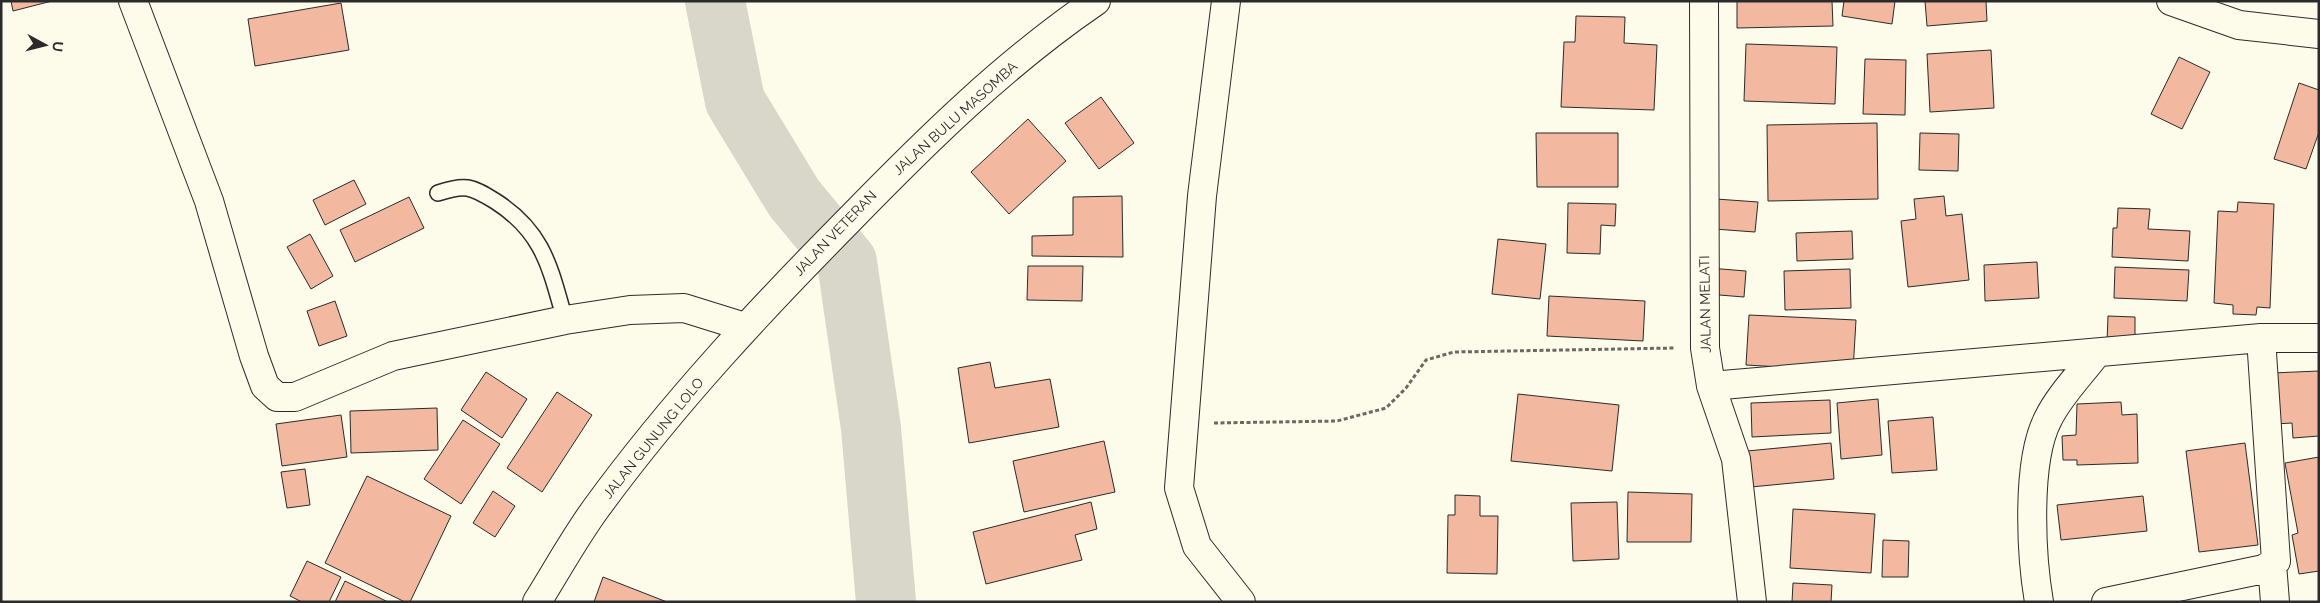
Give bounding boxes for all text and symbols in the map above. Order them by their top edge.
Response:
north arrow [20,20,70,70]
text: U [49,40,66,53]
street label: JALAN BULU MASOMBA [890,58,1021,178]
street label: JALAN VETERAN [790,187,880,279]
street label: JALAN MELATI [1696,255,1714,353]
street label: JALAN GUNUNG LOLO [599,374,707,502]

